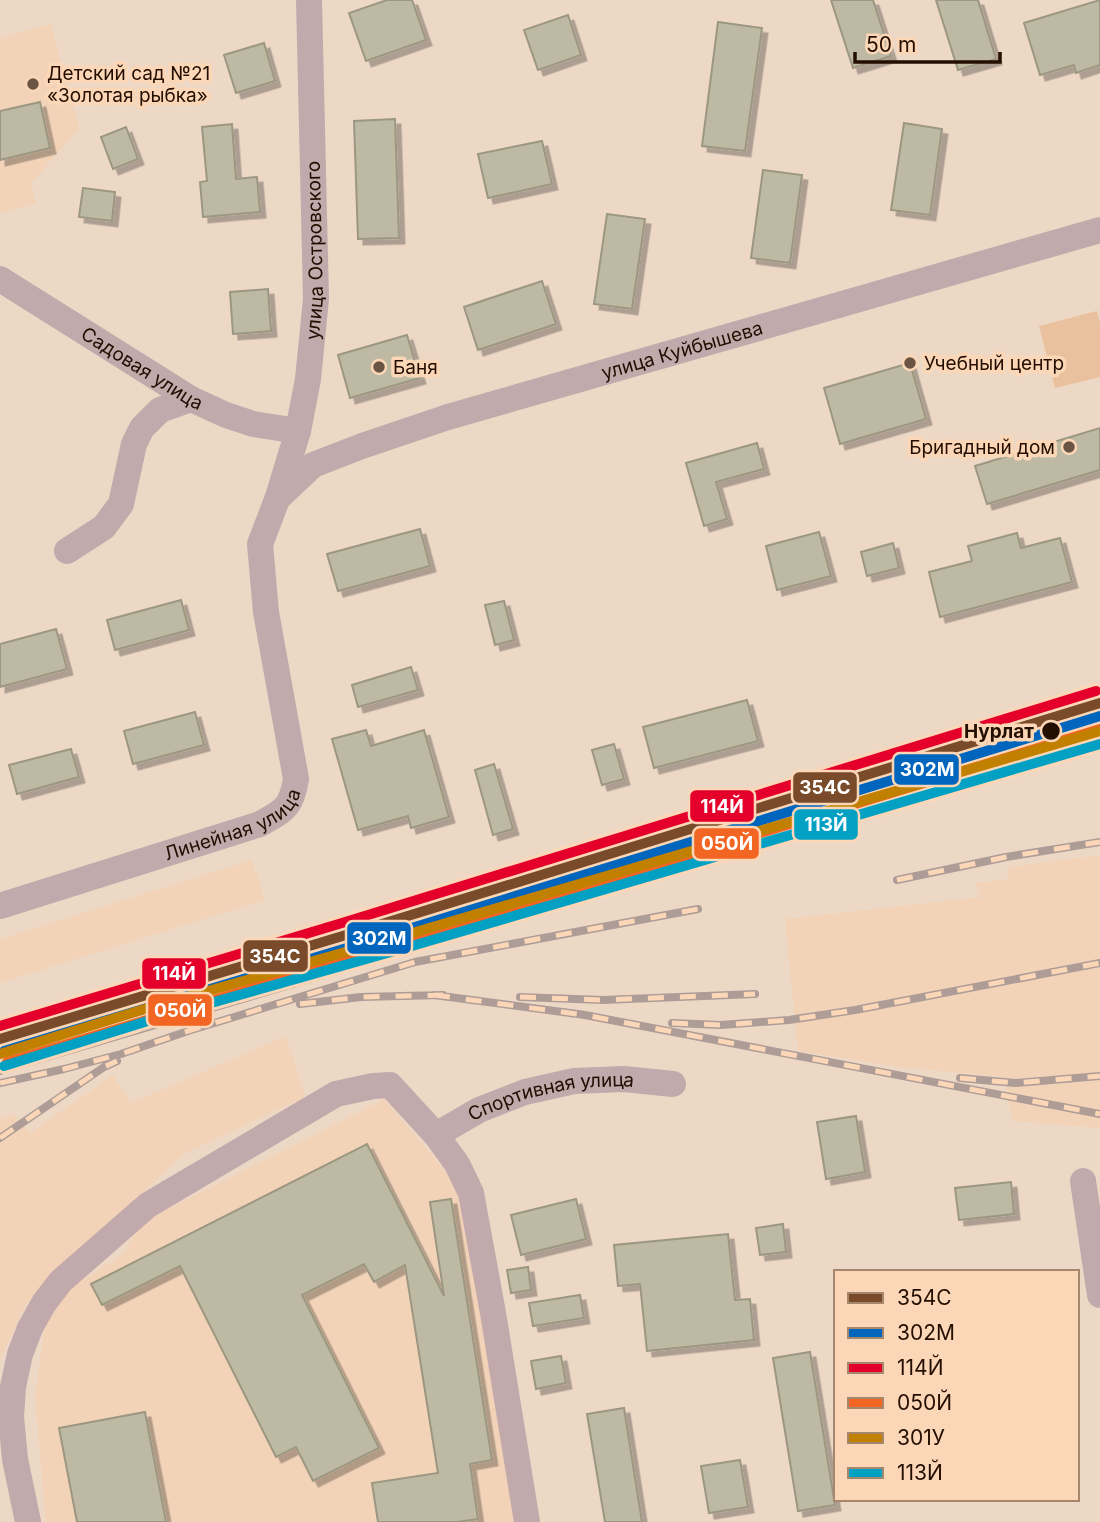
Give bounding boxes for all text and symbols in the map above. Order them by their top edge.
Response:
scale bar [855,21,1000,65]
text: 50 m [866,32,916,57]
place label: Детский сад №21 «Золотая рыбка» [47,62,210,107]
marker: Детский сад №21 «Золотая рыбка» [25,76,41,92]
street label: улица Островского [300,160,328,341]
street label: улица Куйбышева [599,316,765,384]
street label: Садовая улица [77,322,207,414]
place label: Учебный центр [924,352,1064,375]
marker: Учебный центр [902,355,918,371]
place label: Баня [393,356,438,379]
marker: Баня [371,359,387,375]
place label: Бригадный дом [909,436,1055,459]
marker: Бригадный дом [1061,439,1077,455]
place label: Нурлат [964,720,1034,743]
marker: Нурлат [1040,720,1062,742]
line badge: 302М [893,753,960,786]
text: 302М [900,758,954,781]
line badge: 354С [792,771,858,804]
text: 354С [799,776,851,799]
street label: Линейная улица [161,786,305,865]
line badge: 114Й [689,789,755,823]
text: 114Й [700,794,744,818]
line badge: 113Й [793,808,859,841]
text: 113Й [804,812,848,836]
line badge: 050Й [693,827,760,860]
text: 050Й [701,831,753,855]
line badge: 302М [346,921,412,955]
text: 302М [352,927,406,950]
line badge: 354С [242,939,309,973]
text: 354С [249,945,301,968]
line badge: 114Й [141,957,207,990]
text: 114Й [152,961,196,985]
line badge: 050Й [147,993,213,1027]
text: 050Й [154,998,206,1022]
street label: Спортивная улица [463,1068,635,1126]
legend [834,1270,1079,1501]
text: 354С [897,1285,952,1310]
text: 302М [897,1320,955,1345]
text: 114Й [897,1354,943,1380]
text: 050Й [897,1389,952,1415]
text: 301У [897,1425,945,1450]
text: 113Й [897,1459,943,1485]

